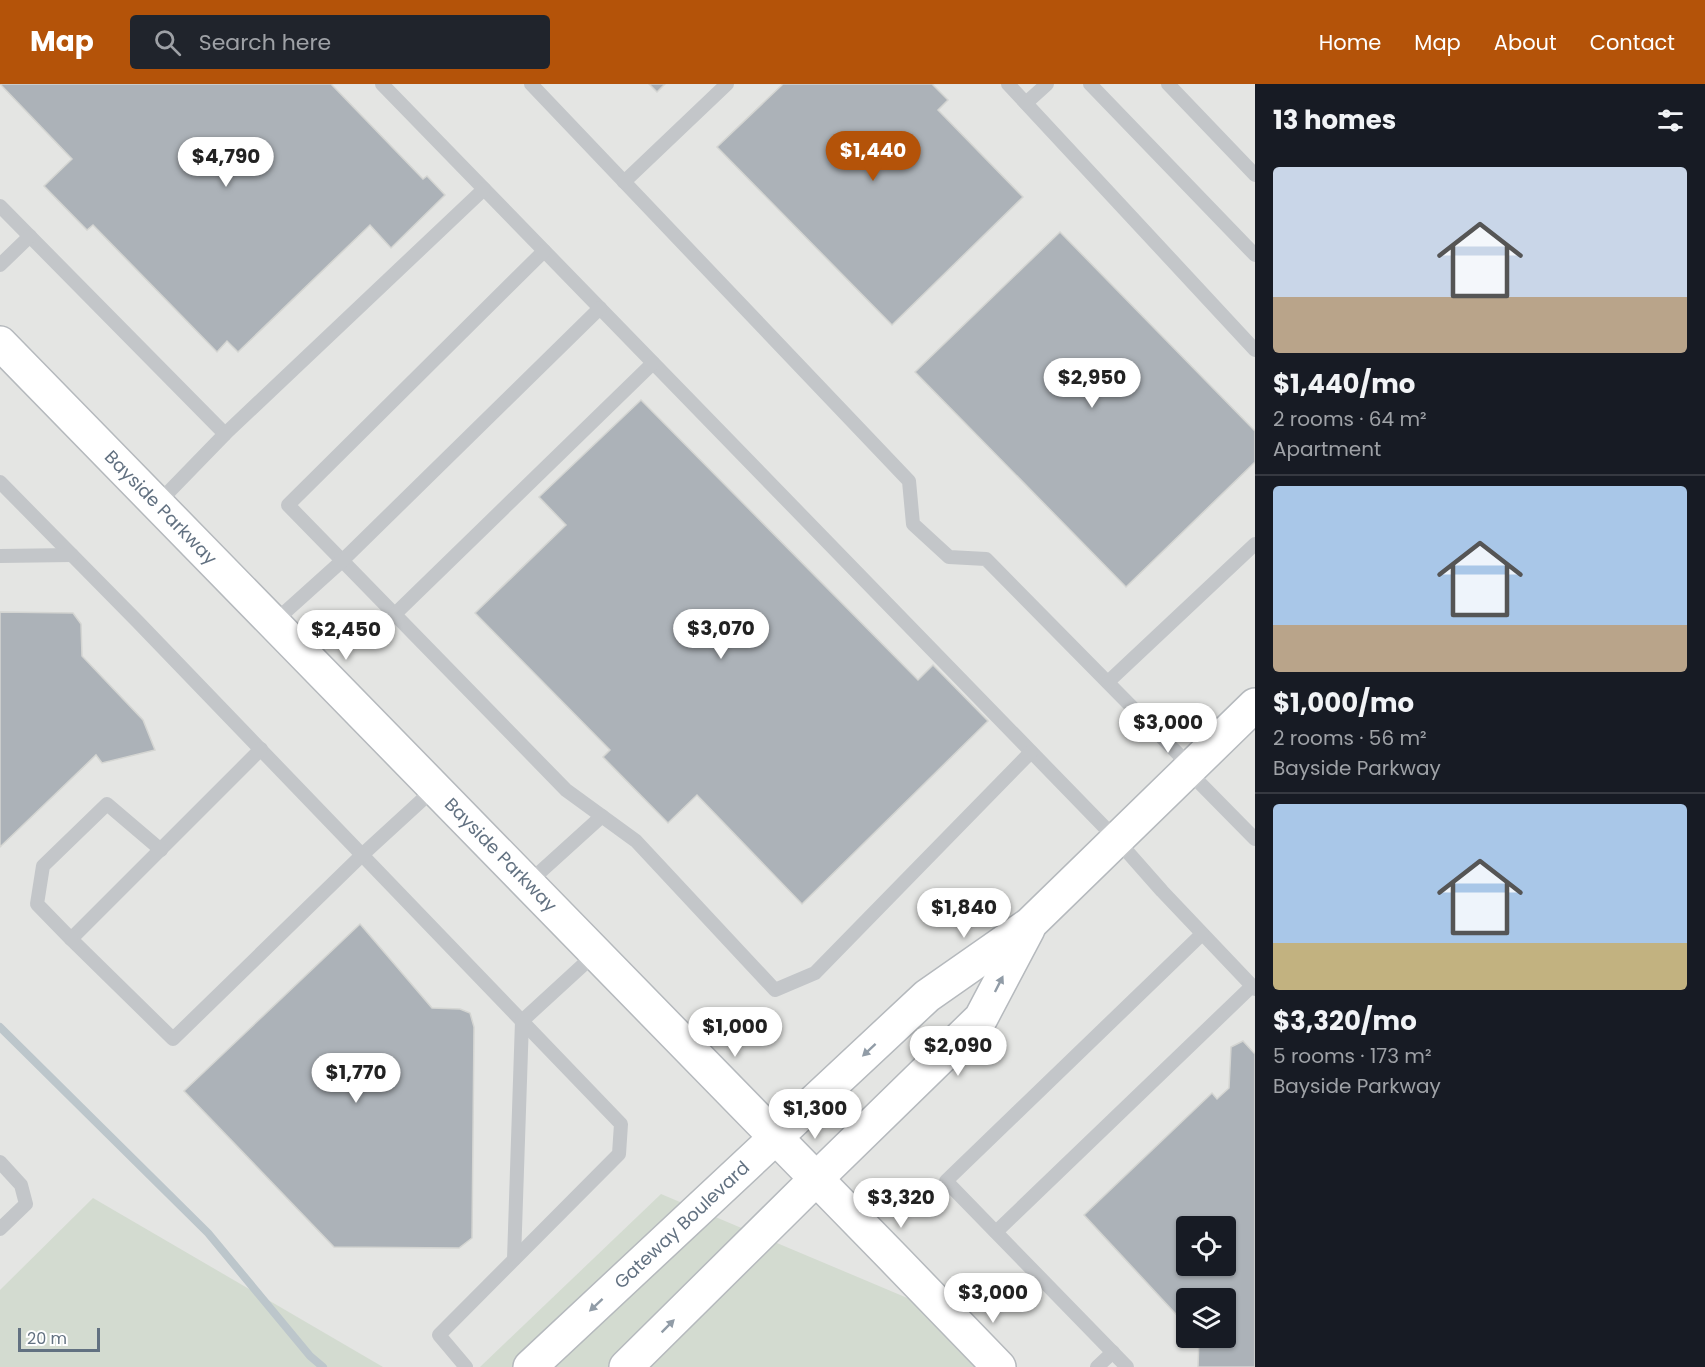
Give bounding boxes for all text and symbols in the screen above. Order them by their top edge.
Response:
search box [130,15,550,69]
text: Map [30,22,94,61]
icon: search [151,26,184,59]
text: Search here [199,27,331,58]
text: Home [1319,28,1381,57]
text: Map [1414,28,1461,57]
text: About [1494,28,1557,57]
text: Contact [1590,28,1675,57]
text: 13 homes [1273,102,1396,138]
icon: filters [1654,104,1687,137]
pin: $1,440 [824,131,922,182]
text: $1,440 [840,136,906,164]
pin: $4,790 [177,137,275,188]
text: $4,790 [192,142,260,170]
icon: home [1426,206,1534,314]
pin: $2,950 [1043,358,1141,409]
text: $2,950 [1058,363,1126,391]
text: $1,440/mo [1273,366,1415,402]
text: 2 rooms · 64 m² [1273,405,1427,433]
text: Apartment [1273,435,1381,463]
street label: Bayside Parkway [99,445,223,570]
icon: home [1426,525,1534,633]
pin: $3,070 [672,609,770,660]
pin: $2,450 [297,610,395,661]
text: $3,070 [687,614,755,642]
text: $2,450 [311,615,381,643]
text: $1,000/mo [1273,685,1414,721]
pin: $3,000 [1119,703,1217,754]
text: $3,000 [1133,708,1203,736]
text: 2 rooms · 56 m² [1273,724,1427,752]
text: Bayside Parkway [1273,754,1441,782]
street label: Bayside Parkway [439,792,563,917]
icon: home [1426,843,1534,951]
pin: $1,840 [915,888,1013,939]
text: $1,840 [931,893,997,921]
one-way arrow [995,975,1004,992]
text: $3,320/mo [1273,1003,1417,1039]
pin: $1,000 [686,1007,784,1058]
text: $1,000 [702,1012,768,1040]
pin: $2,090 [909,1026,1007,1077]
text: $2,090 [924,1031,992,1059]
text: 5 rooms · 173 m² [1273,1042,1432,1070]
one-way arrow [862,1043,877,1057]
pin: $1,770 [307,1053,405,1104]
text: $1,770 [326,1058,386,1086]
text: Bayside Parkway [1273,1072,1441,1100]
pin: $1,300 [766,1089,864,1140]
text: $1,300 [783,1094,847,1122]
street label: Gateway Boulevard [609,1155,755,1294]
pin: $3,320 [852,1178,950,1229]
text: $3,320 [867,1183,935,1211]
map controls [1176,1216,1236,1348]
button: locate [1176,1216,1236,1276]
pin: $3,000 [944,1273,1042,1324]
text: $3,000 [958,1278,1028,1306]
button: layers [1176,1288,1236,1348]
one-way arrow [588,1298,603,1312]
one-way arrow [660,1319,674,1333]
scale bar [18,1325,100,1352]
text: 20 m [27,1327,67,1350]

